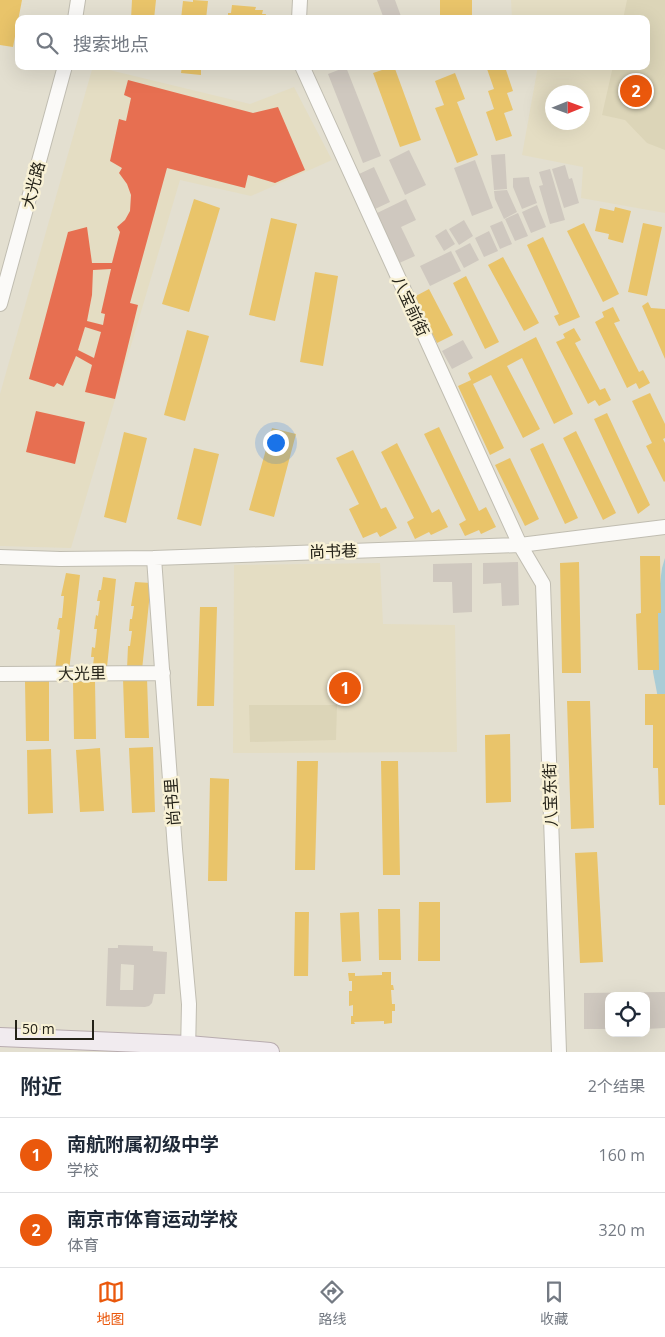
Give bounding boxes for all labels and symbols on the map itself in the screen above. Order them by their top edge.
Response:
pin: 2 [620,72,652,110]
north arrow [545,85,590,130]
street label: 大光路 [16,159,50,211]
street label: 八宝前街 [388,272,434,340]
your location [263,430,289,456]
street label: 尚书巷 [309,539,357,563]
street label: 大光里 [58,662,106,684]
pin: 1 [329,669,361,707]
street label: 八宝东街 [538,763,562,827]
street label: 尚书里 [159,777,185,827]
scale bar [15,1017,94,1040]

